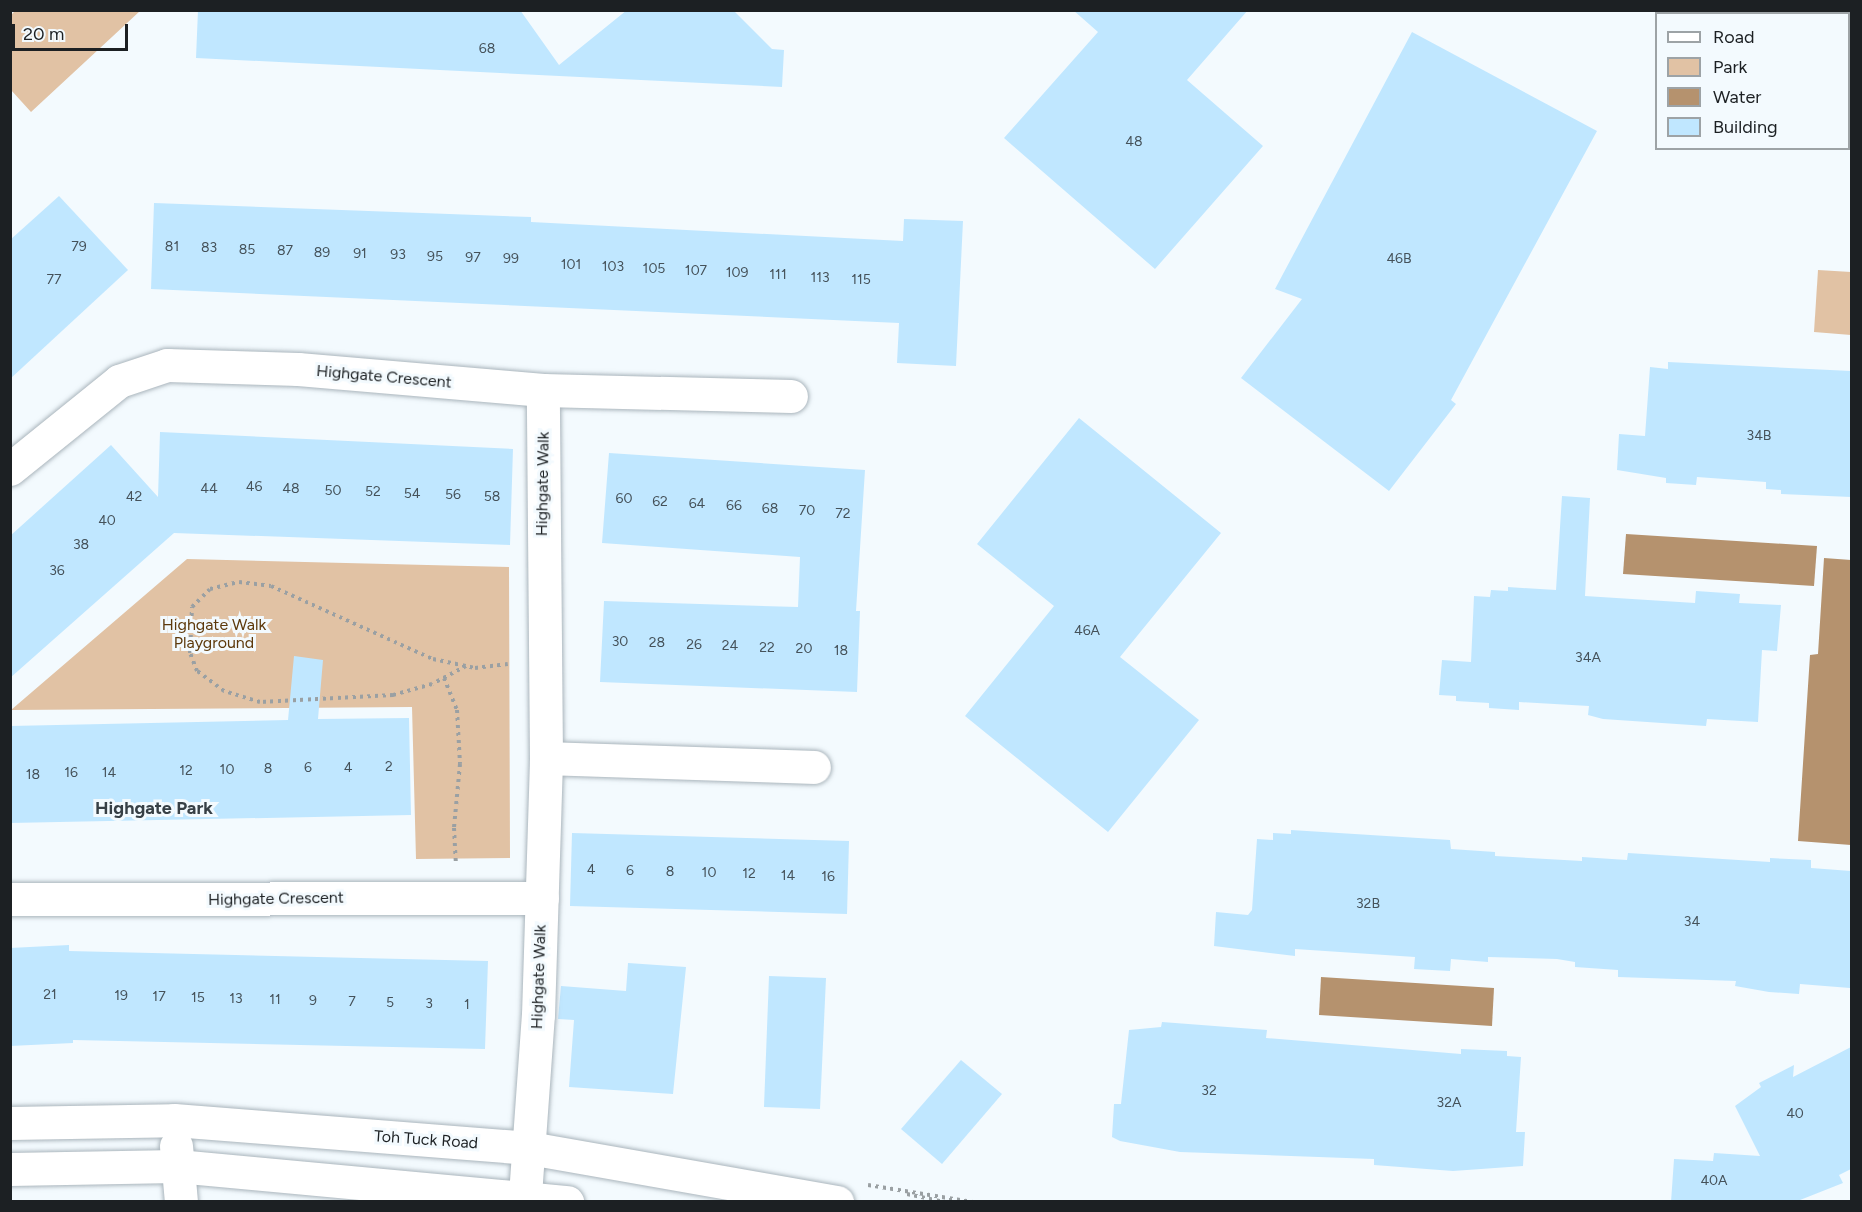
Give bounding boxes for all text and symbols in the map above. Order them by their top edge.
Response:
scale bar [15,12,130,50]
legend [1655,12,1850,150]
text: 20 m [23,23,64,45]
text: Road [1713,26,1754,48]
house number: 68 [479,41,495,57]
text: Park [1713,56,1747,78]
text: Water [1713,86,1761,108]
text: Building [1713,116,1778,138]
house number: 48 [1125,134,1143,150]
house number: 79 [71,239,87,255]
house number: 81 [165,239,179,255]
house number: 83 [201,240,217,256]
house number: 85 [239,242,255,258]
house number: 87 [277,243,293,259]
house number: 89 [314,245,330,261]
house number: 91 [353,246,367,262]
house number: 93 [390,247,406,263]
house number: 95 [427,249,443,265]
house number: 97 [465,250,481,266]
house number: 99 [503,251,519,267]
house number: 46B [1386,251,1412,267]
house number: 101 [561,257,581,273]
house number: 103 [602,259,624,275]
house number: 105 [643,261,665,277]
house number: 107 [685,263,707,279]
house number: 109 [726,265,748,281]
house number: 111 [769,267,787,283]
house number: 113 [810,270,830,286]
house number: 77 [46,272,62,288]
house number: 115 [851,272,871,288]
street label: Highgate Crescent [316,362,452,392]
house number: 34B [1747,428,1771,444]
street label: Highgate Walk [532,432,554,536]
house number: 46 [246,479,262,495]
house number: 44 [200,481,218,497]
house number: 48 [282,481,300,497]
house number: 50 [324,483,342,499]
house number: 52 [365,484,381,500]
house number: 54 [404,486,420,502]
house number: 56 [445,487,461,503]
house number: 42 [126,489,142,505]
house number: 58 [484,489,500,505]
house number: 60 [616,491,632,507]
house number: 62 [652,494,668,510]
house number: 64 [689,496,705,512]
house number: 66 [726,498,742,514]
house number: 68 [762,501,778,517]
house number: 70 [799,503,815,519]
house number: 72 [835,506,851,522]
house number: 40 [98,513,116,529]
house number: 38 [73,537,89,553]
house number: 36 [49,563,65,579]
park label: Highgate Walk Playground [162,615,266,653]
house number: 46A [1074,623,1100,639]
house number: 30 [612,634,628,650]
house number: 28 [649,635,665,651]
house number: 26 [686,637,702,653]
house number: 24 [722,638,738,654]
house number: 22 [759,640,775,656]
house number: 20 [796,641,812,657]
house number: 18 [834,643,848,659]
house number: 34A [1575,650,1601,666]
house number: 2 [385,759,393,775]
house number: 6 [304,760,312,776]
house number: 4 [344,760,352,776]
house number: 8 [264,761,272,777]
house number: 10 [220,762,234,778]
house number: 12 [179,763,193,779]
house number: 16 [64,765,78,781]
house number: 14 [102,765,116,781]
house number: 18 [26,767,40,783]
district label: Highgate Park [95,797,213,819]
house number: 4 [587,862,595,878]
house number: 6 [626,863,634,879]
house number: 8 [666,864,674,880]
house number: 10 [702,865,716,881]
house number: 12 [742,866,756,882]
house number: 14 [781,868,795,884]
house number: 16 [821,869,835,885]
street label: Highgate Crescent [208,888,344,910]
house number: 32B [1356,896,1380,912]
house number: 34 [1684,914,1700,930]
street label: Highgate Walk [528,924,550,1030]
house number: 21 [43,987,57,1003]
house number: 19 [114,988,128,1004]
house number: 17 [152,989,166,1005]
house number: 15 [191,990,205,1006]
house number: 13 [229,991,243,1007]
house number: 11 [269,992,281,1008]
house number: 9 [309,993,317,1009]
house number: 7 [348,994,356,1010]
house number: 5 [386,995,394,1011]
house number: 3 [425,996,433,1012]
house number: 1 [464,997,470,1013]
house number: 32 [1201,1083,1217,1099]
house number: 32A [1437,1095,1461,1111]
house number: 40 [1786,1106,1804,1122]
street label: Toh Tuck Road [373,1127,479,1153]
house number: 40A [1700,1173,1728,1189]

